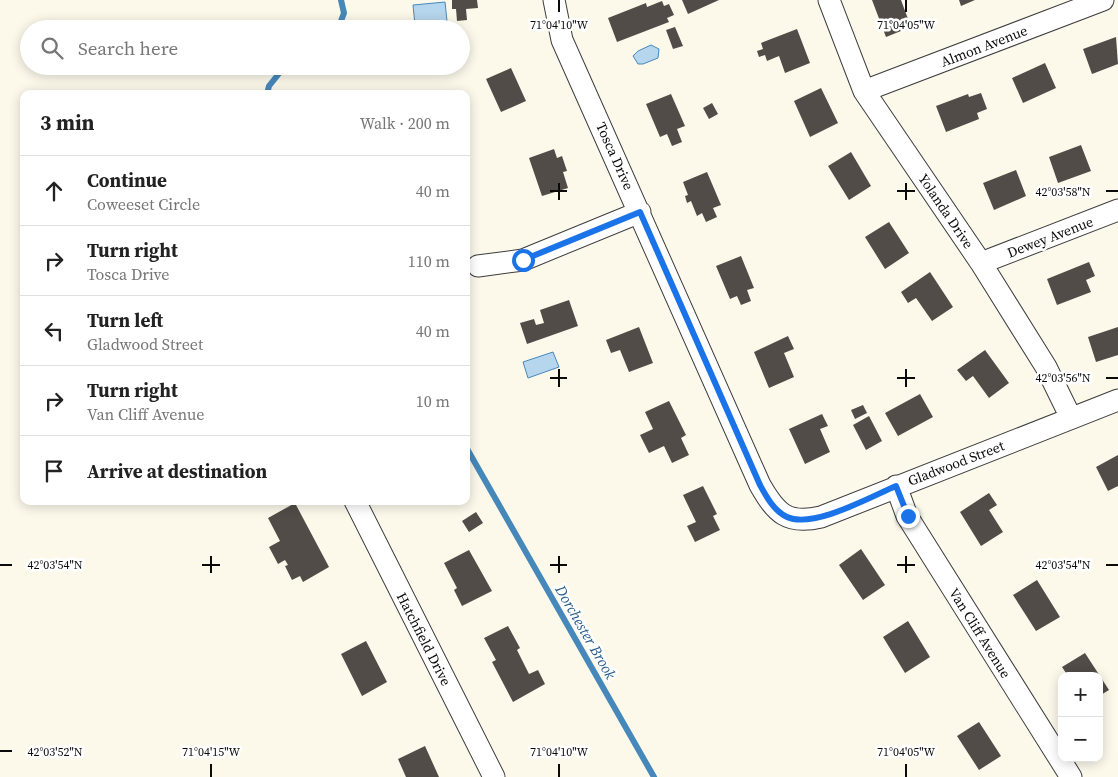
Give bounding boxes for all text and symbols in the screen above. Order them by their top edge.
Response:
text: 71°04'10"W [530,17,588,33]
text: 71°04'05"W [877,17,935,33]
search box [20,20,470,75]
street label: Almon Avenue [938,20,1030,72]
icon: search [38,34,66,62]
text: Search here [78,35,178,61]
text: 3 min [40,108,95,137]
text: Walk · 200 m [360,112,450,134]
street label: Tosca Drive [591,119,639,193]
text: Continue [87,167,167,193]
street label: Yolanda Drive [913,169,979,253]
icon: ahead [40,177,68,205]
text: 40 m [416,180,450,202]
text: 42°03'58"N [1035,184,1091,200]
text: Coweeset Circle [87,193,200,215]
street label: Dewey Avenue [1004,211,1096,263]
text: Turn right [87,237,178,263]
icon: right [40,247,68,275]
route start [512,249,535,272]
text: 110 m [408,250,450,272]
text: Tosca Drive [87,263,170,285]
text: Turn left [87,307,163,333]
icon: left [40,317,68,345]
text: 40 m [416,320,450,342]
text: Gladwood Street [87,333,203,355]
text: 42°03'56"N [1035,370,1091,386]
text: Turn right [87,377,178,403]
icon: right [40,387,68,415]
text: 10 m [416,390,450,412]
text: Van Cliff Avenue [87,403,204,425]
street label: Gladwood Street [905,435,1007,491]
icon: arrive [40,457,68,485]
text: Arrive at destination [87,458,267,484]
route end [897,505,920,528]
text: 42°03'54"N [27,557,83,573]
text: 42°03'54"N [1035,557,1091,573]
water label: Dorchester Brook [550,580,622,684]
street label: Van Cliff Avenue [944,584,1016,682]
street label: Hatchfield Drive [392,589,456,689]
map controls [1058,672,1103,762]
button: + [1058,672,1103,717]
button: − [1058,717,1103,762]
text: 42°03'52"N [27,744,83,760]
text: 71°04'15"W [182,744,240,760]
text: 71°04'10"W [530,744,588,760]
text: 71°04'05"W [877,744,935,760]

